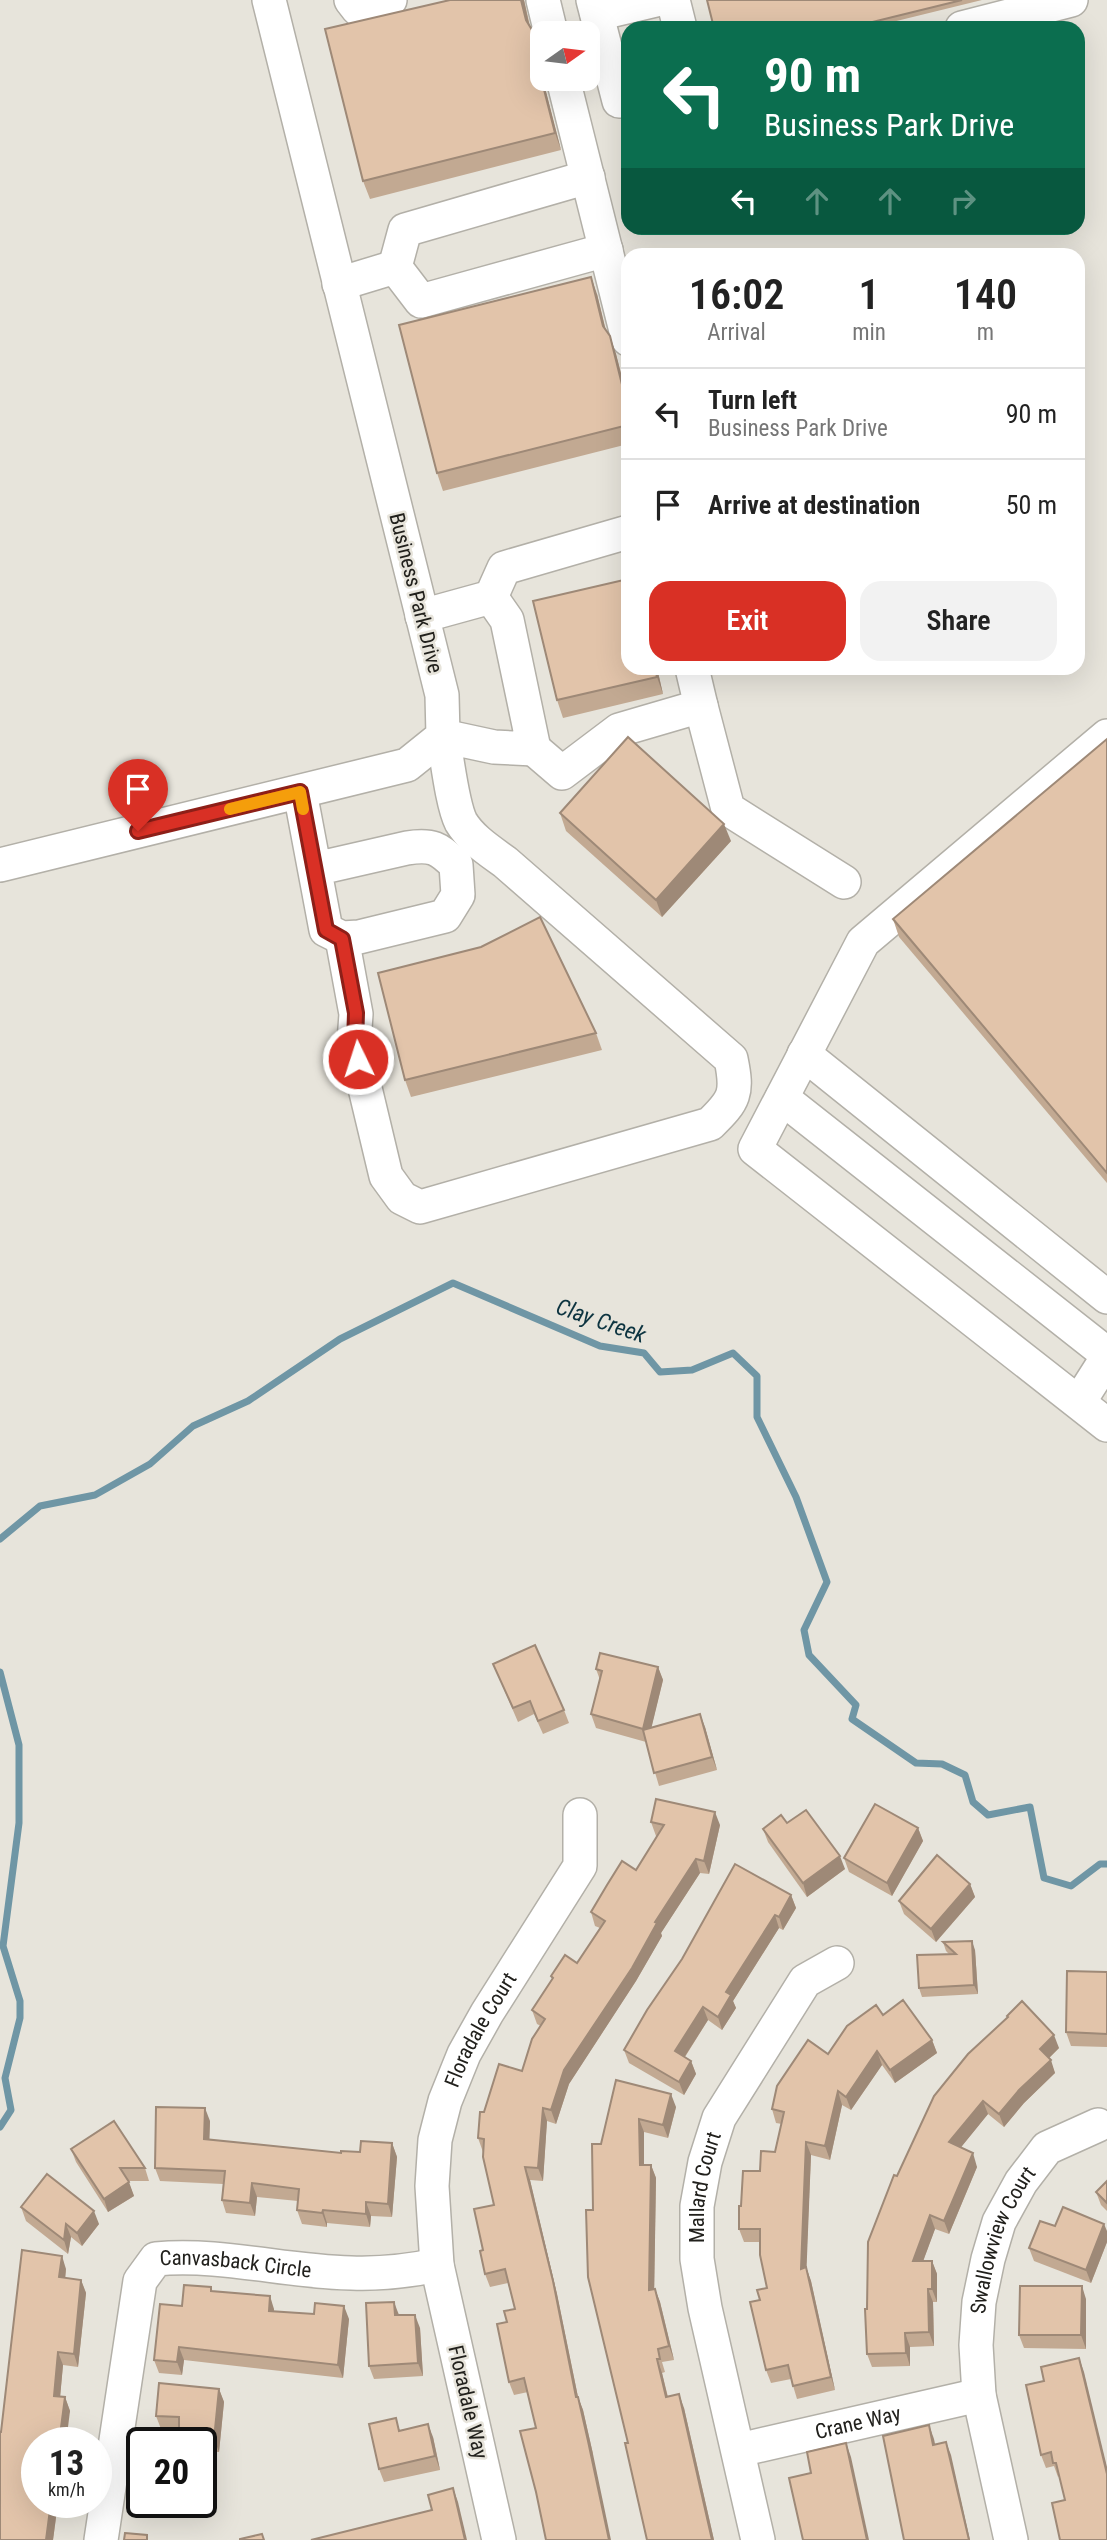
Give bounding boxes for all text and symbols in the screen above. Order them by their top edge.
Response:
north arrow [530,21,600,91]
map controls [530,21,600,91]
text: 90 m [764,47,861,104]
icon: left [649,49,740,140]
text: Business Park Drive [764,106,1014,144]
icon: left [725,182,763,220]
icon: ahead [798,182,836,220]
icon: ahead [871,182,909,220]
icon: right [944,182,982,220]
text: 16:02 [689,270,784,319]
text: 1 [859,270,880,319]
text: 140 [954,270,1017,319]
text: Arrival [707,319,766,346]
text: min [852,319,886,346]
text: m [977,319,994,346]
text: Turn left [708,385,797,415]
icon: left [649,395,687,433]
text: 90 m [1006,399,1057,429]
text: Business Park Drive [708,415,888,442]
icon: arrive [649,486,687,524]
text: Arrive at destination [708,490,920,520]
text: 50 m [1006,490,1057,520]
street label: Business Park Drive [384,510,448,676]
button: Exit [649,581,846,661]
button: Share [860,581,1057,661]
pin [108,759,168,831]
icon: arrive [119,770,157,808]
position arrow [321,1022,395,1096]
water label: Clay Creek [553,1293,650,1349]
street label: Floradale Court [440,1968,521,2091]
street label: Mallard Court [685,2129,726,2243]
street label: Swallowview Court [966,2162,1040,2315]
street label: Canvasback Circle [159,2246,313,2282]
street label: Floradale Way [443,2343,493,2461]
street label: Crane Way [813,2401,903,2444]
speed limit sign: 20 [126,2427,217,2518]
text: 13 [49,2443,84,2484]
text: km/h [48,2479,85,2500]

